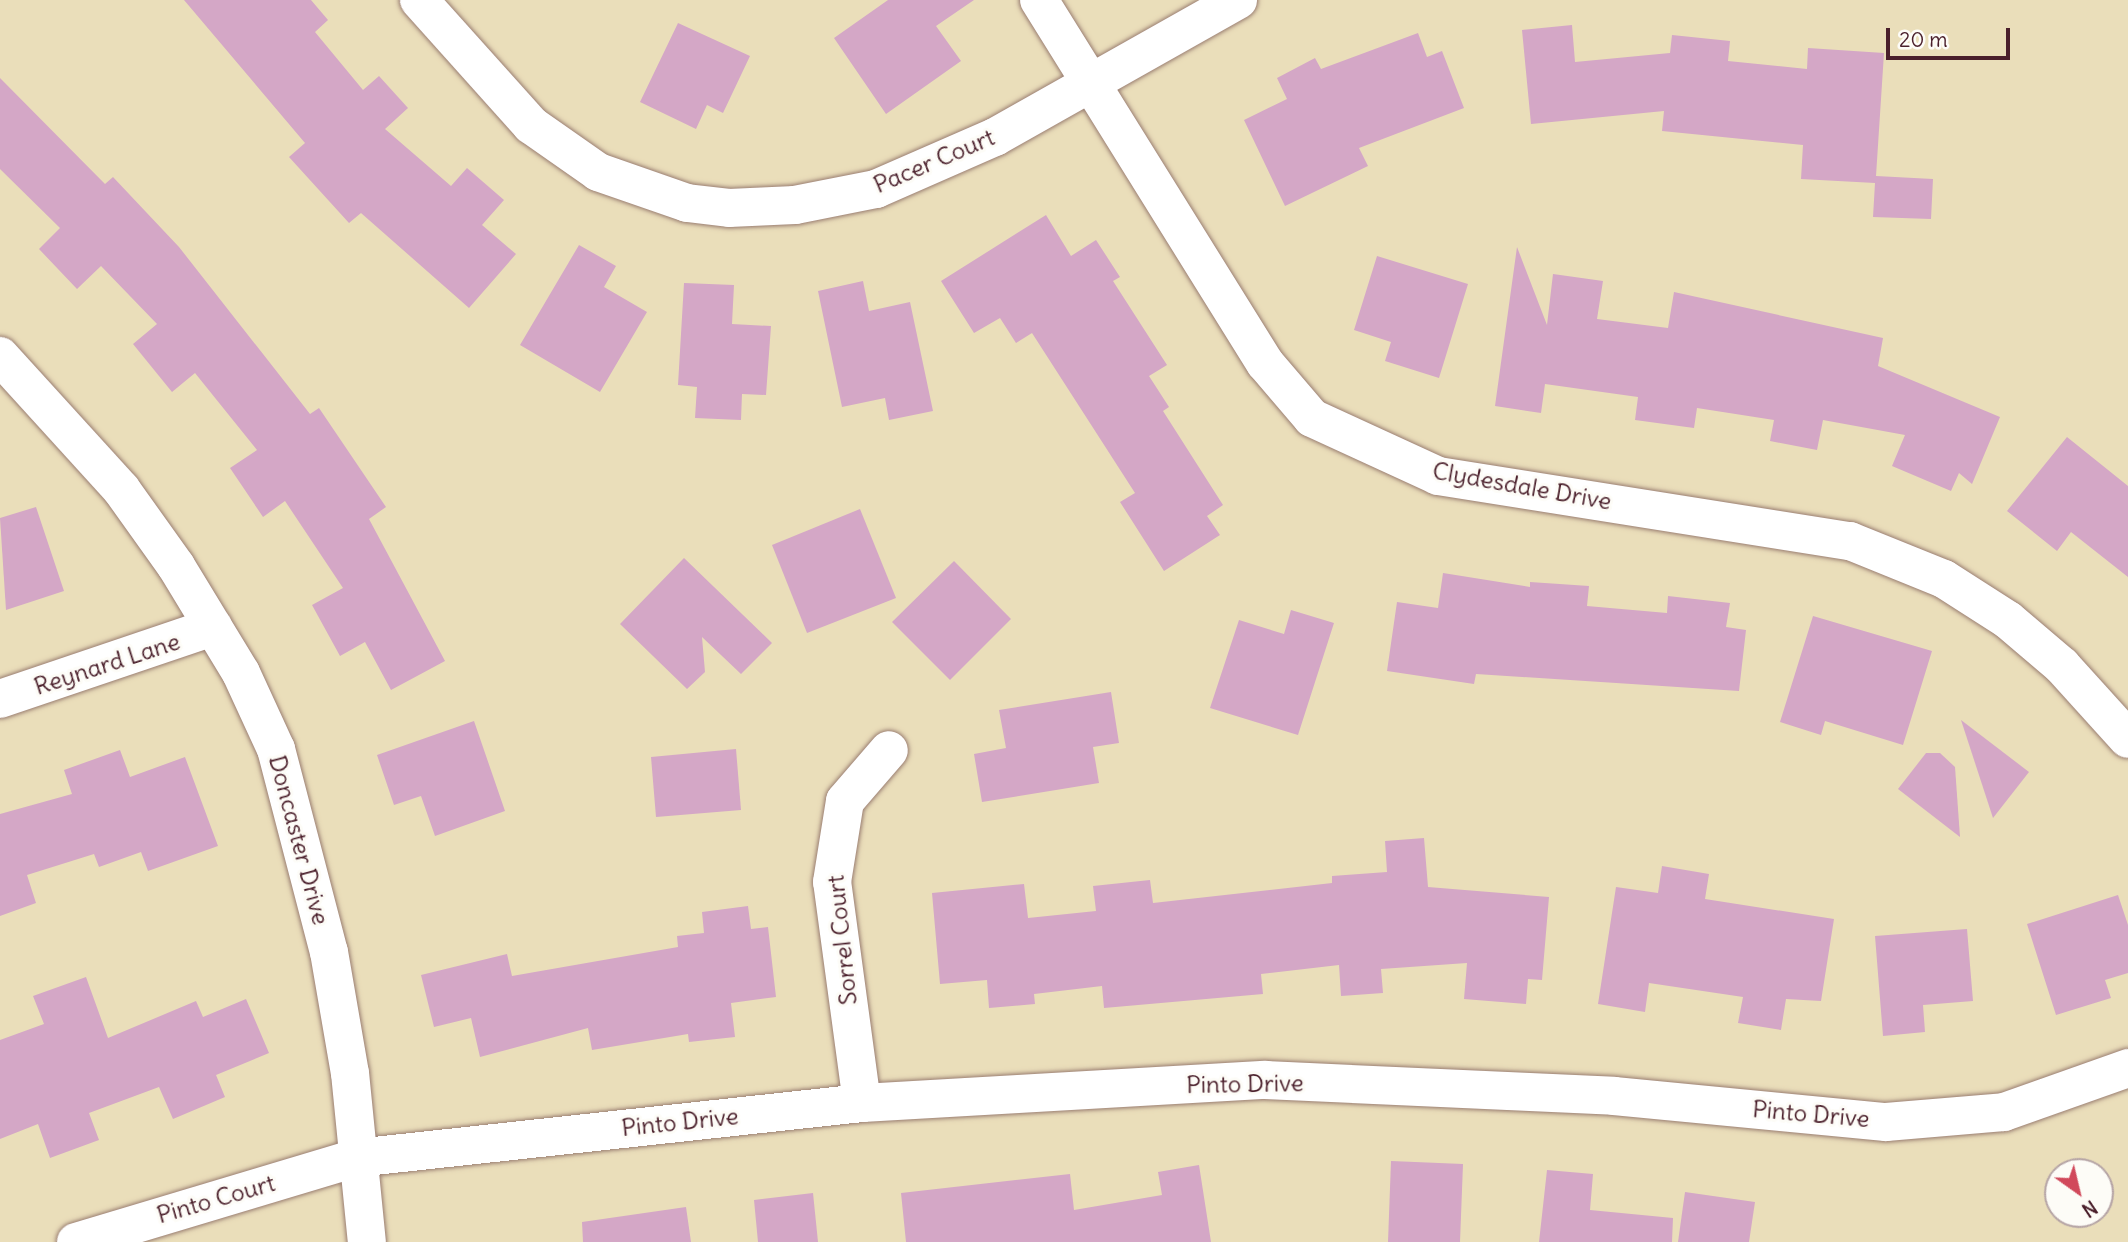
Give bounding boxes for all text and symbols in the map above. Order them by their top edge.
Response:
scale bar [1890,14,2014,58]
text: 20 m [1899,26,1948,53]
street label: Pacer Court [869,123,999,199]
street label: Clydesdale Drive [1430,456,1614,516]
street label: Reynard Lane [30,627,184,701]
street label: Doncaster Drive [263,752,335,928]
street label: Sorrel Court [821,874,863,1006]
street label: Pinto Drive [1186,1069,1304,1099]
street label: Pinto Drive [1751,1095,1871,1133]
street label: Pinto Drive [620,1102,740,1142]
north arrow [2044,1158,2114,1228]
street label: Pinto Court [154,1168,278,1230]
text: N [2077,1195,2102,1222]

